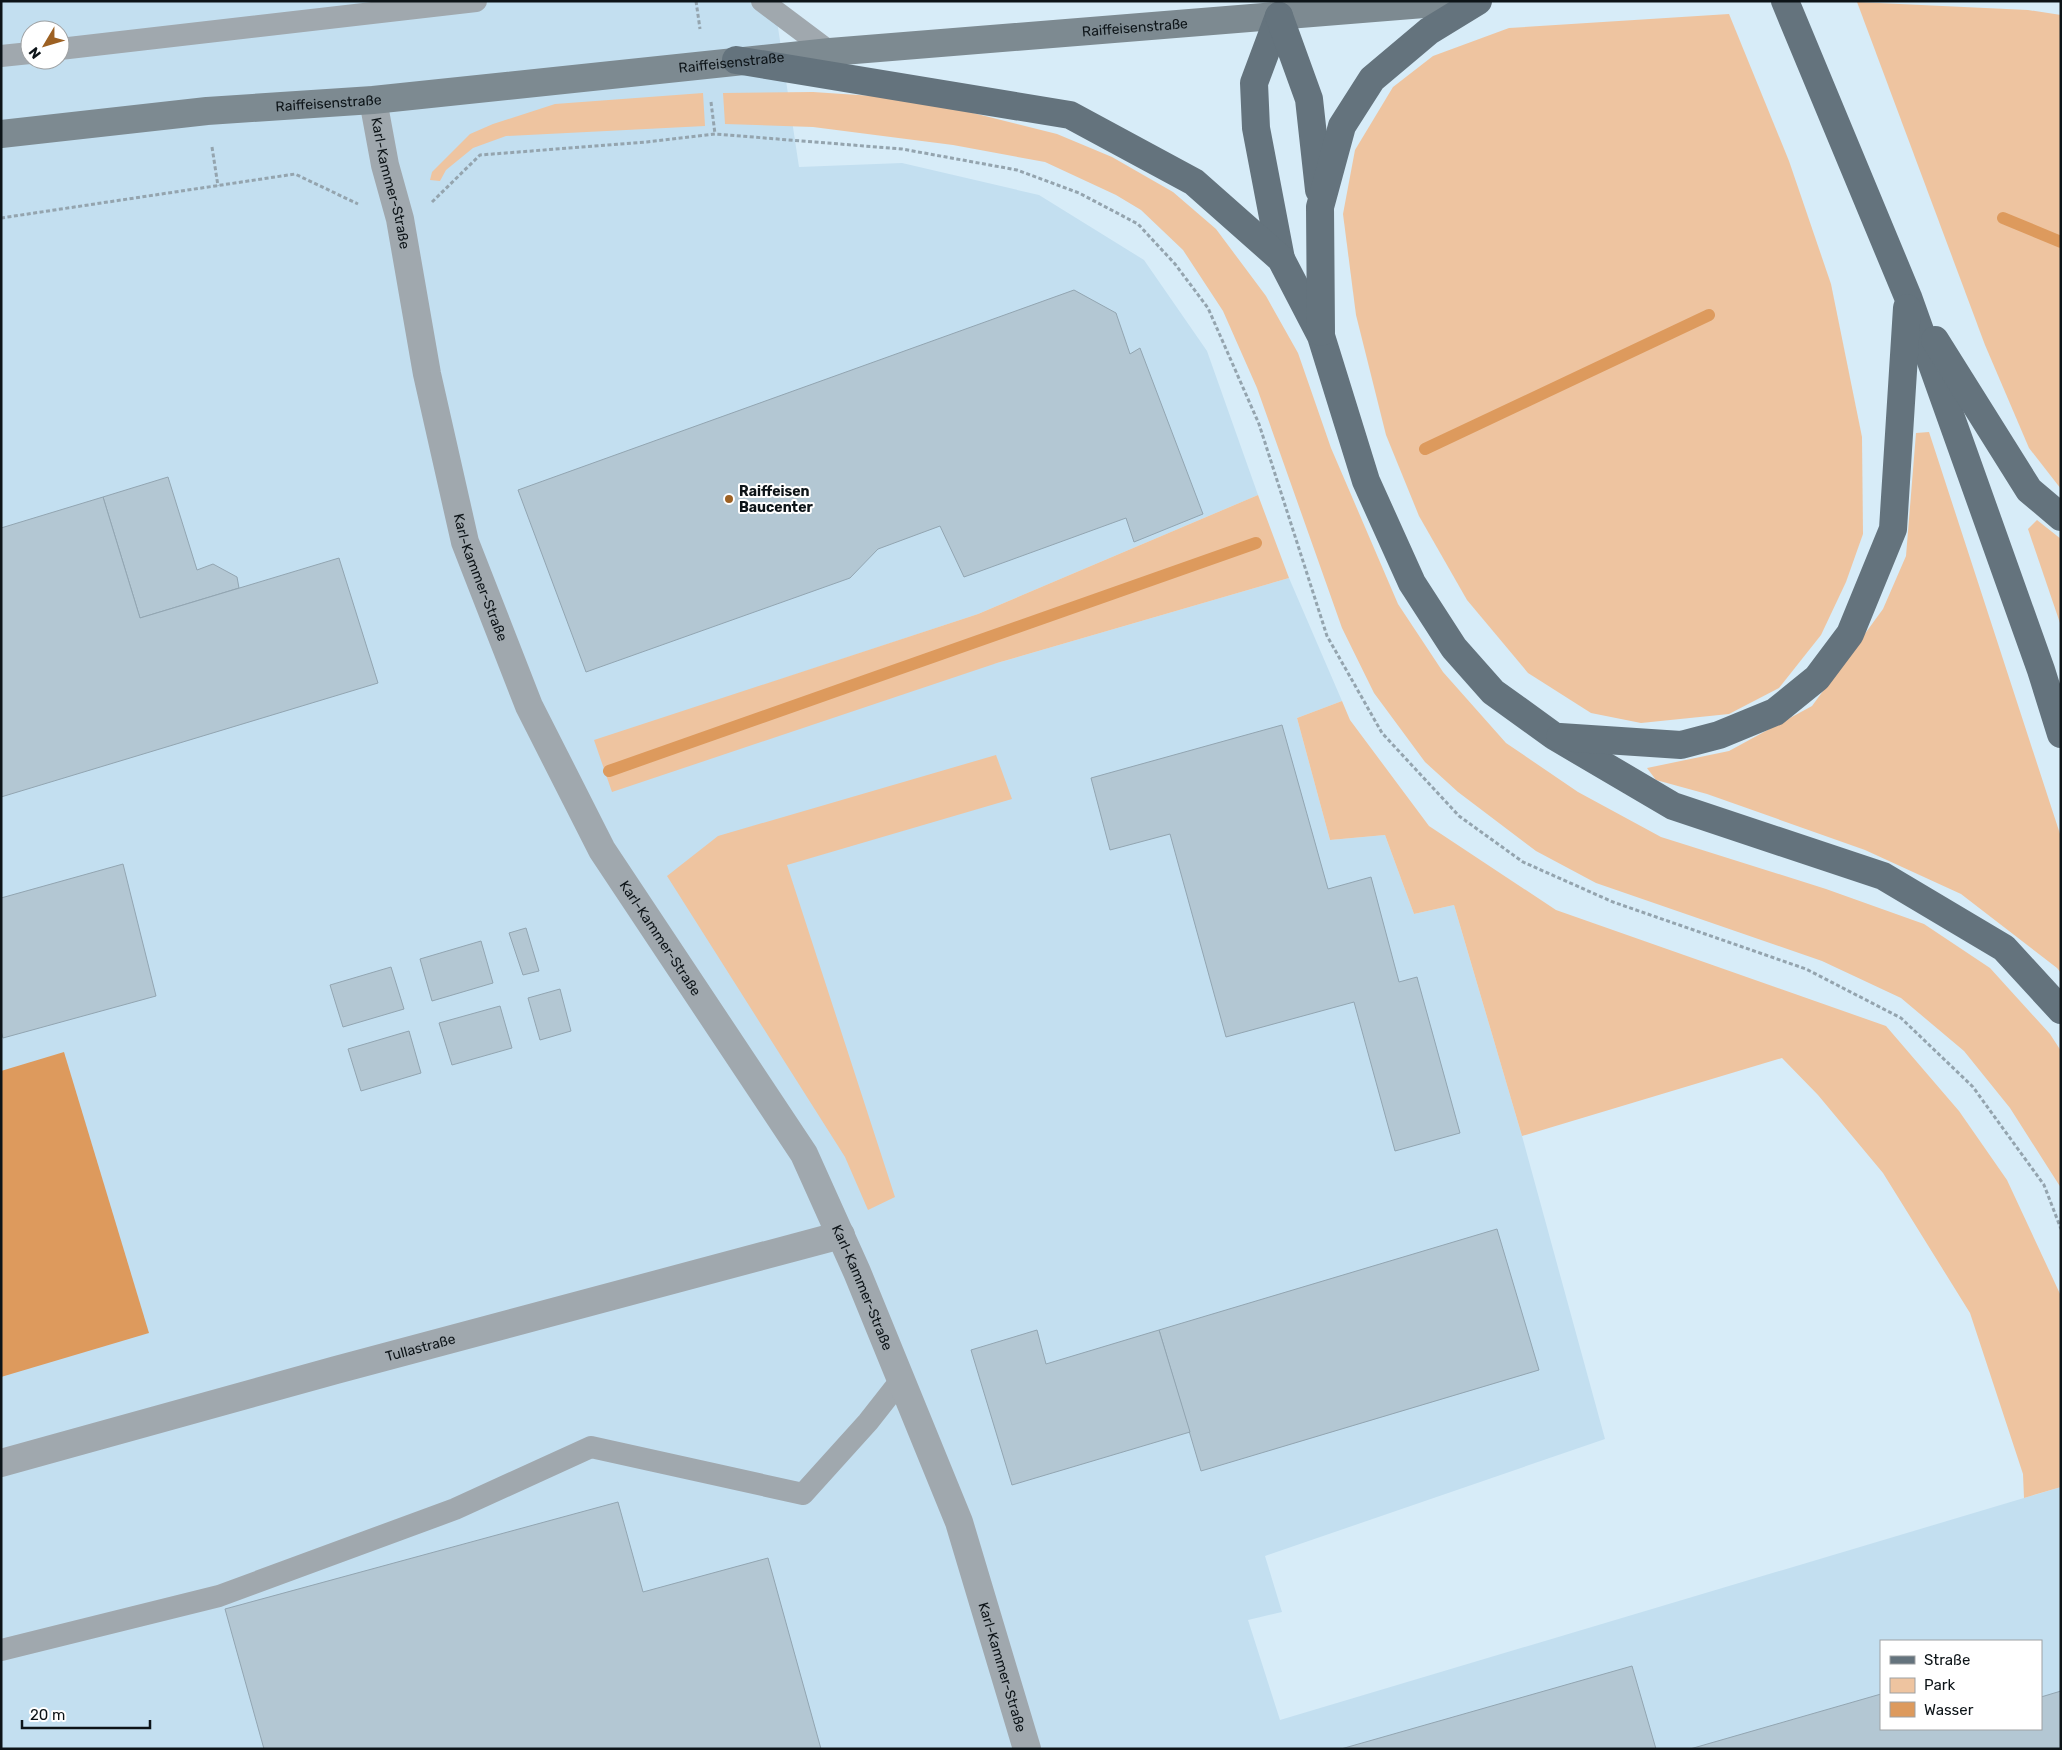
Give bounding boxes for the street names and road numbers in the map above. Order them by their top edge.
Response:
street label: Raiffeisenstraße [1081,15,1189,40]
street label: Raiffeisenstraße [678,48,785,76]
street label: Raiffeisenstraße [275,91,382,115]
street label: Karl-Kammer-Straße [368,116,414,250]
street label: Karl-Kammer-Straße [450,512,511,644]
street label: Karl-Kammer-Straße [616,877,705,999]
street label: Karl-Kammer-Straße [828,1222,897,1353]
street label: Tullastraße [384,1330,457,1365]
street label: Karl-Kammer-Straße [975,1600,1030,1734]

